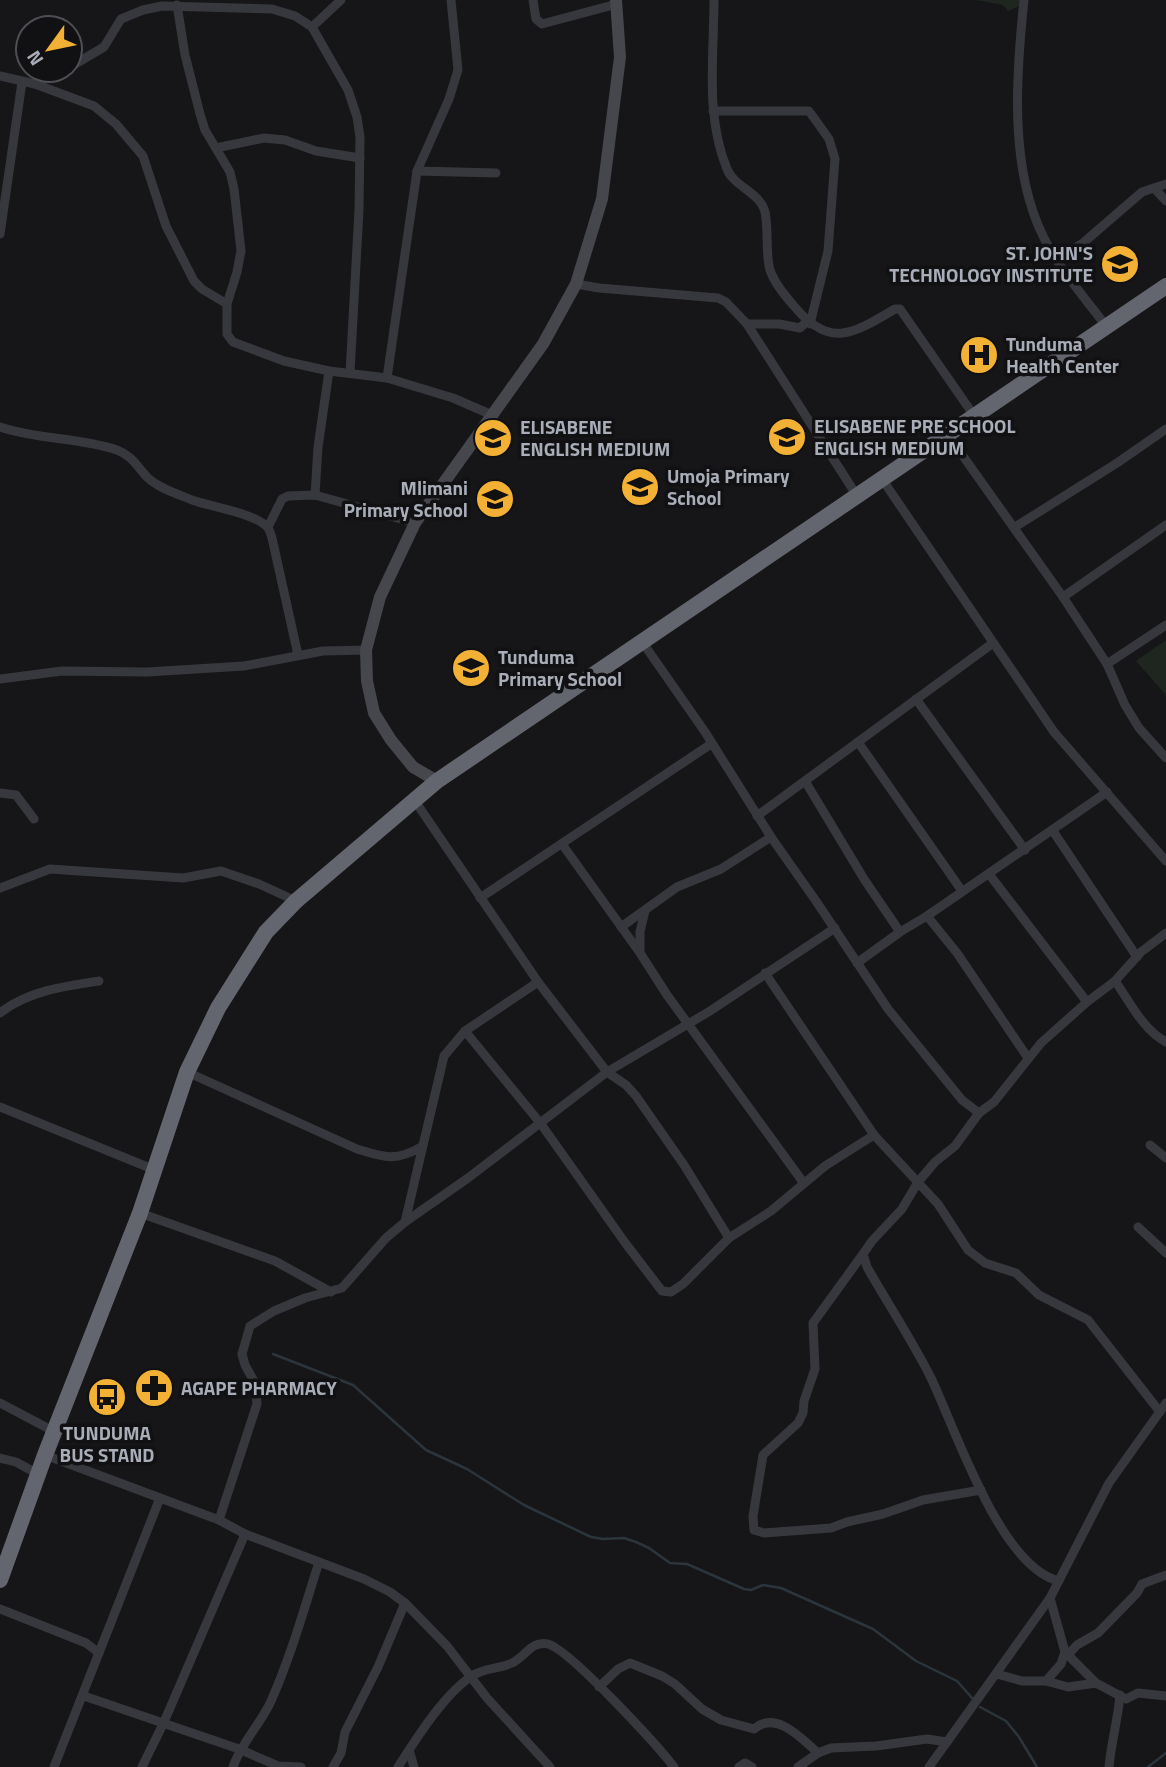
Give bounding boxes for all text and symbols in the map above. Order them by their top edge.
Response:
north arrow [14,14,84,84]
text: N [19,45,50,72]
place label: ST. JOHN'S TECHNOLOGY INSTITUTE [889,238,1093,289]
school or university icon: ST. JOHN'S TECHNOLOGY INSTITUTE [1099,243,1141,285]
place label: Tunduma Health Center [1006,329,1119,380]
hospital icon: Tunduma Health Center [958,334,1000,376]
place label: ELISABENE PRE SCHOOL ENGLISH MEDIUM [814,411,1015,462]
place label: ELISABENE ENGLISH MEDIUM [520,412,670,463]
school or university icon: ELISABENE PRE SCHOOL ENGLISH MEDIUM [766,416,808,458]
school or university icon: ELISABENE ENGLISH MEDIUM [472,417,514,459]
place label: Umoja Primary School [667,461,790,512]
school or university icon: Umoja Primary School [619,466,661,508]
place label: Mlimani Primary School [344,473,468,524]
school or university icon: Mlimani Primary School [474,478,516,520]
place label: Tunduma Primary School [498,642,622,693]
school or university icon: Tunduma Primary School [450,647,492,689]
pharmacy icon: AGAPE PHARMACY [133,1367,175,1409]
place label: AGAPE PHARMACY [181,1373,337,1402]
bus stop icon: TUNDUMA BUS STAND [86,1376,128,1418]
place label: TUNDUMA BUS STAND [60,1418,154,1469]

